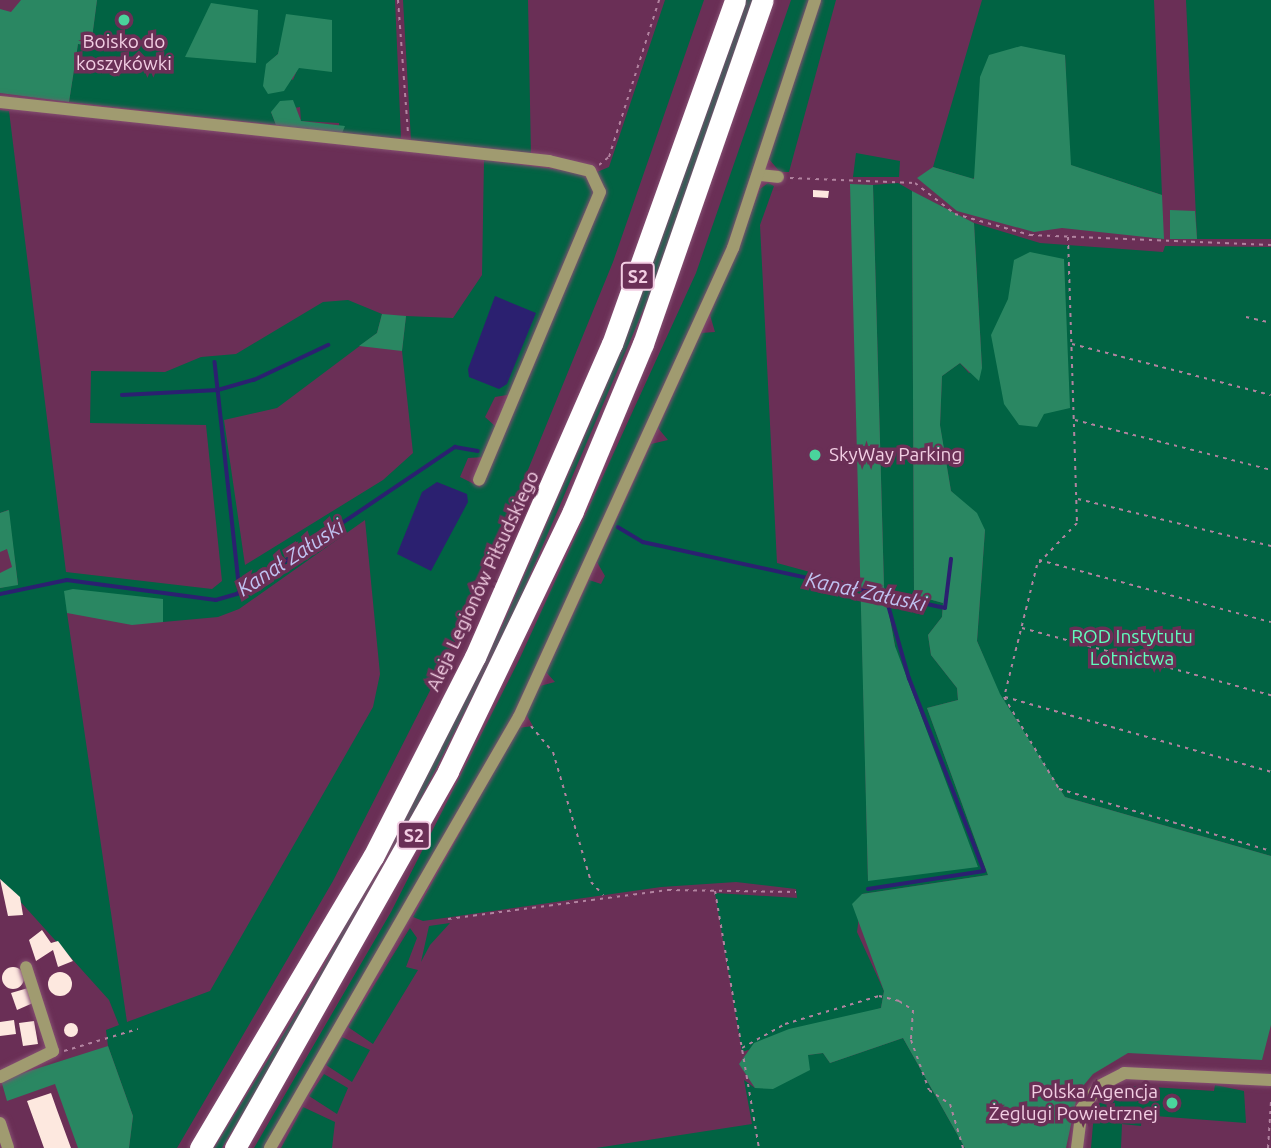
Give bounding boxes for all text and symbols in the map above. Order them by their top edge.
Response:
marker: Boisko do koszykówki [116,12,132,28]
place label: Boisko do koszykówki [76,31,172,75]
road number: S2 [620,262,656,290]
place label: SkyWay Parking [829,444,962,466]
marker: SkyWay Parking [807,447,823,463]
street label: Aleja Legionów Piłsudskiego [422,467,544,695]
water label: Kanał Załuski [232,513,348,601]
water label: Kanał Załuski [803,566,929,616]
park label: ROD Instytutu Lotnictwa [1071,626,1193,670]
road number: S2 [396,820,432,850]
place label: Polska Agencja Żeglugi Powietrznej [989,1081,1158,1125]
marker: Polska Agencja Żeglugi Powietrznej [1164,1095,1180,1111]

